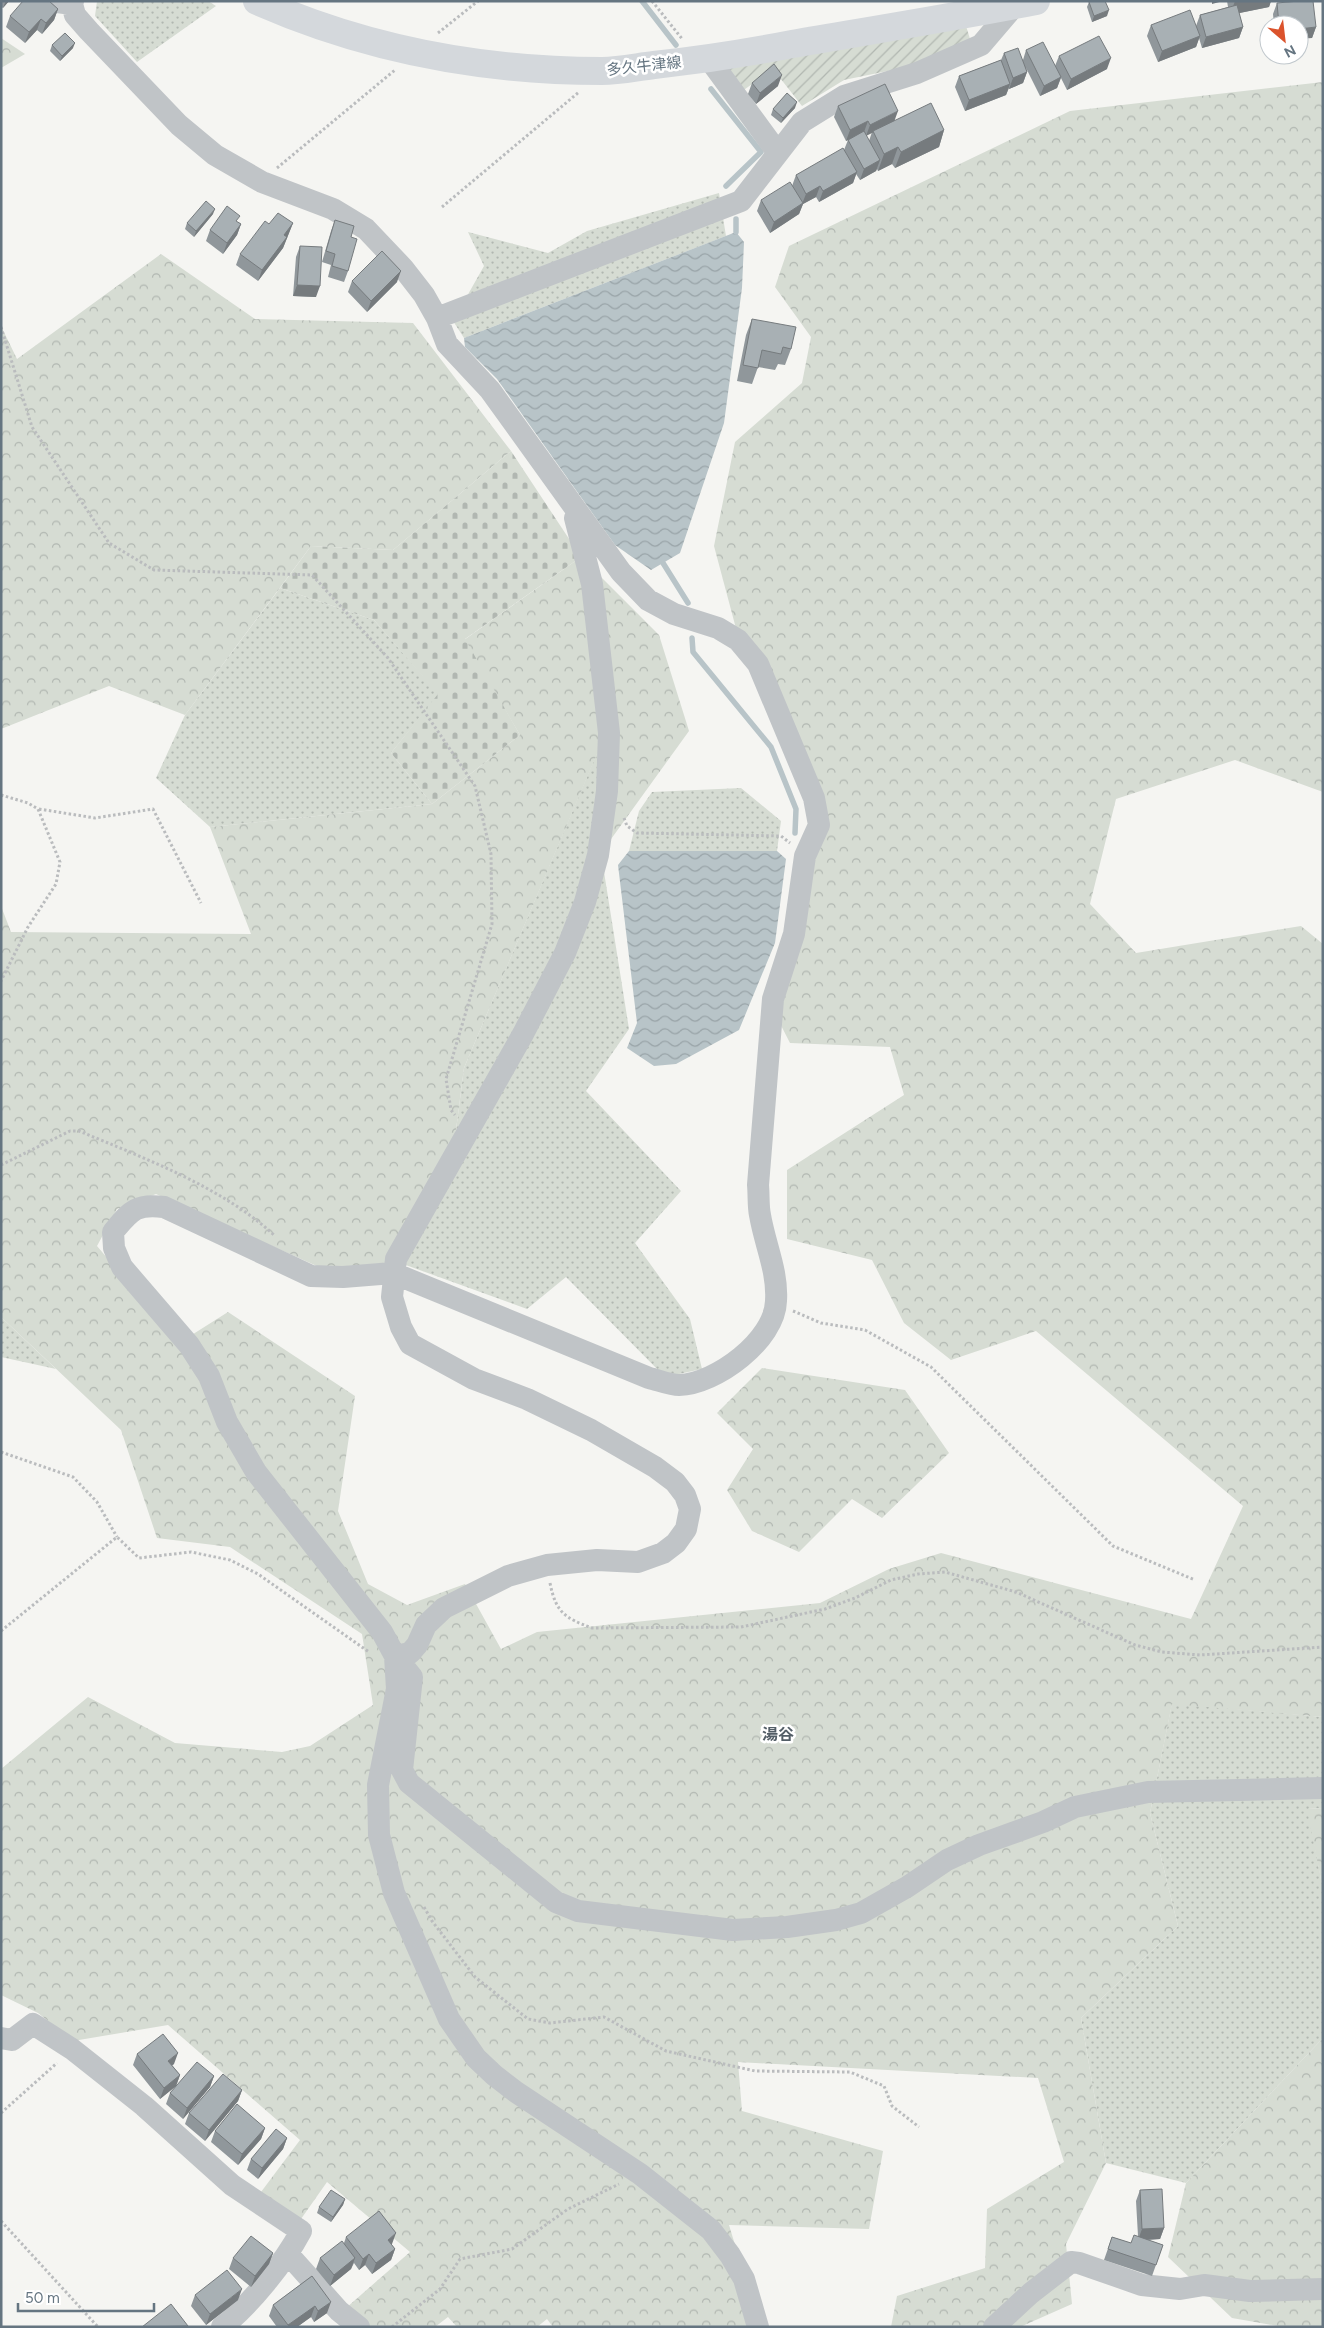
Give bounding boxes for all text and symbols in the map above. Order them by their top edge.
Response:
north arrow [1259,15,1309,65]
text: N [1281,41,1299,61]
street label: 多久牛津線 [606,53,682,79]
district label: 湯谷 [762,1725,794,1744]
scale bar [18,2280,154,2312]
text: 50 m [25,2289,60,2307]

